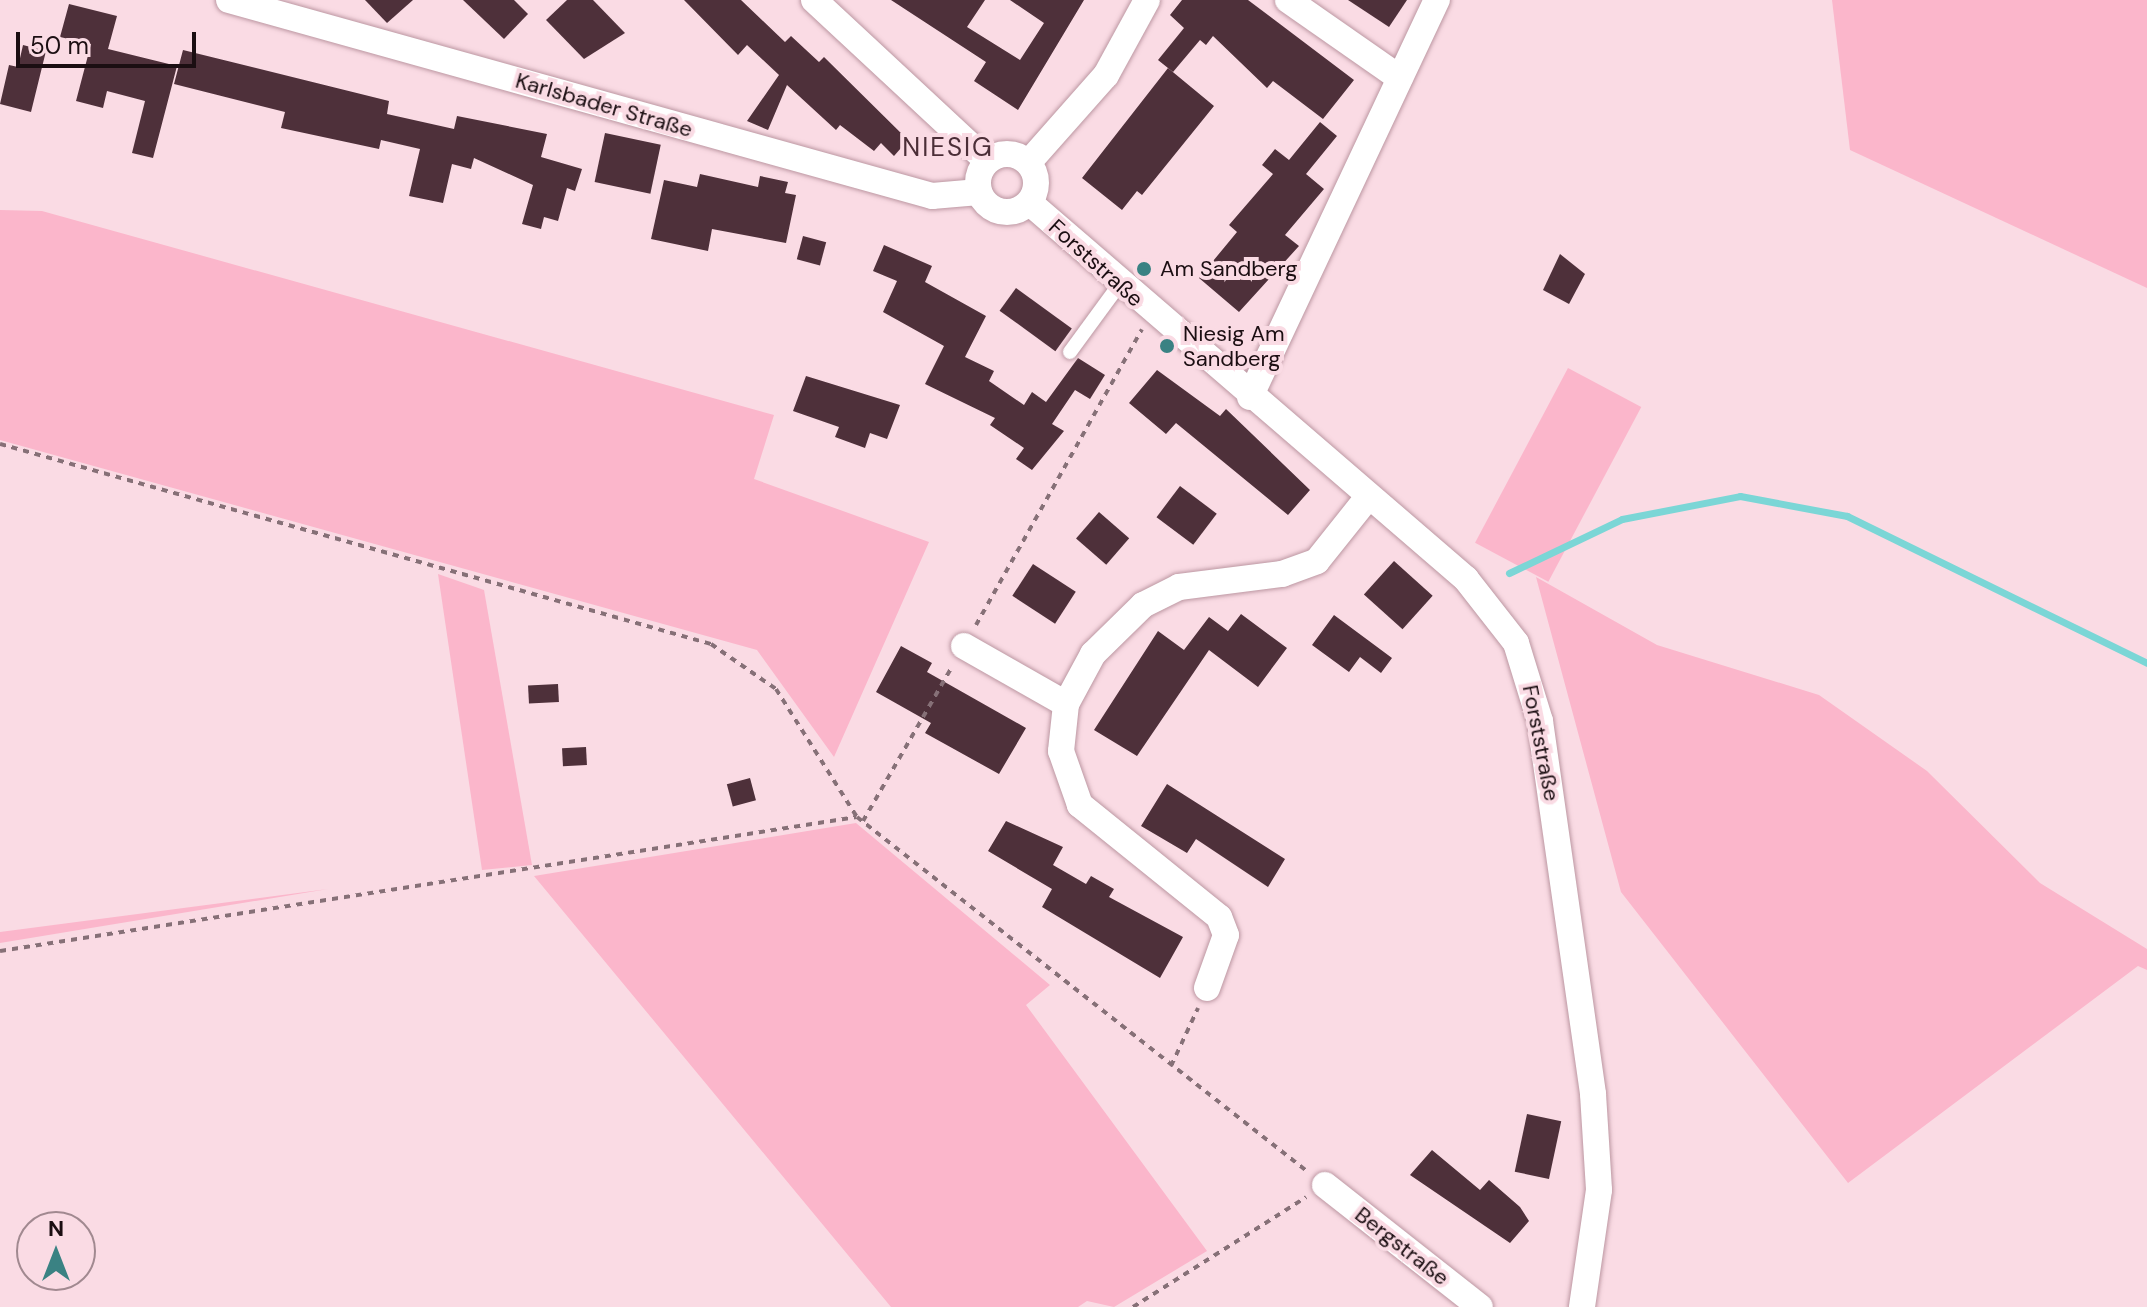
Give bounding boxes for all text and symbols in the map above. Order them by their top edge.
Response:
scale bar [20,16,200,66]
text: 50 m [30,30,89,61]
street label: Karlsbader Straße [513,67,695,143]
district label: NIESIG [902,132,994,164]
street label: Forststraße [1043,214,1149,312]
place label: Am Sandberg [1160,256,1298,282]
marker: Am Sandberg [1135,260,1153,278]
place label: Niesig Am Sandberg [1183,320,1285,372]
marker: Niesig Am Sandberg [1158,337,1176,355]
street label: Forststraße [1517,683,1565,803]
street label: Bergstraße [1350,1201,1454,1291]
north arrow [16,1211,96,1291]
text: N [48,1214,64,1243]

